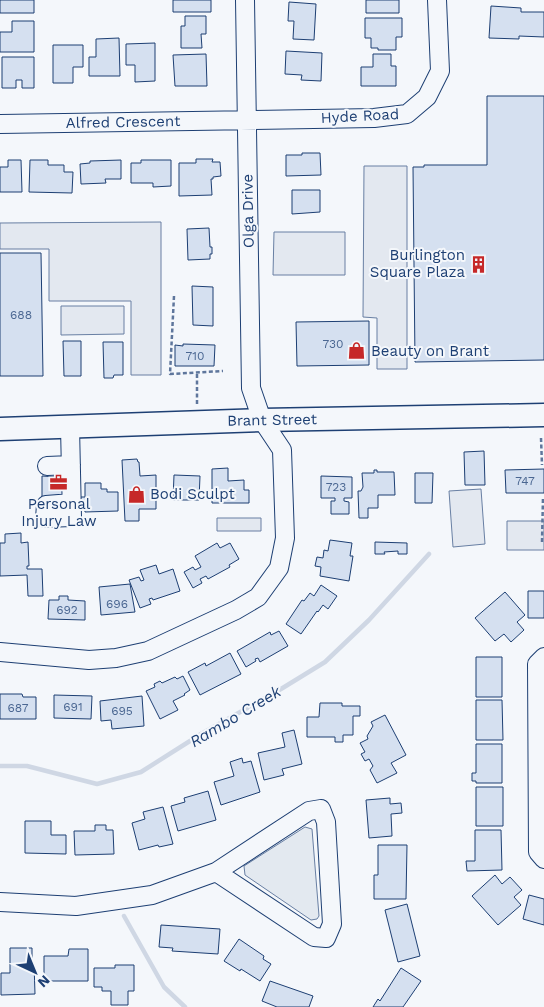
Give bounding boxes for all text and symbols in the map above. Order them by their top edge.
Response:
street label: Hyde Road [320,105,400,127]
street label: Alfred Crescent [66,112,181,132]
street label: Olga Drive [238,174,258,248]
place label: Burlington Square Plaza [370,246,465,281]
building icon: Burlington Square Plaza [469,254,489,274]
house number: 688 [10,308,32,322]
house number: 730 [322,337,344,351]
shop icon: Beauty on Brant [347,341,367,361]
place label: Beauty on Brant [371,342,490,360]
house number: 710 [186,349,204,363]
street label: Brant Street [227,410,318,430]
office icon: Personal Injury Law [49,473,69,493]
house number: 747 [515,474,535,488]
house number: 723 [326,480,346,494]
shop icon: Bodi Sculpt [126,484,146,504]
place label: Bodi Sculpt [150,485,235,503]
place label: Personal Injury Law [21,495,97,530]
house number: 696 [106,597,128,611]
house number: 692 [56,603,78,617]
water label: Rambo Creek [186,681,285,751]
house number: 691 [63,700,83,714]
house number: 687 [8,701,29,715]
house number: 695 [111,704,133,718]
north arrow [10,947,60,997]
text: N [35,972,53,991]

